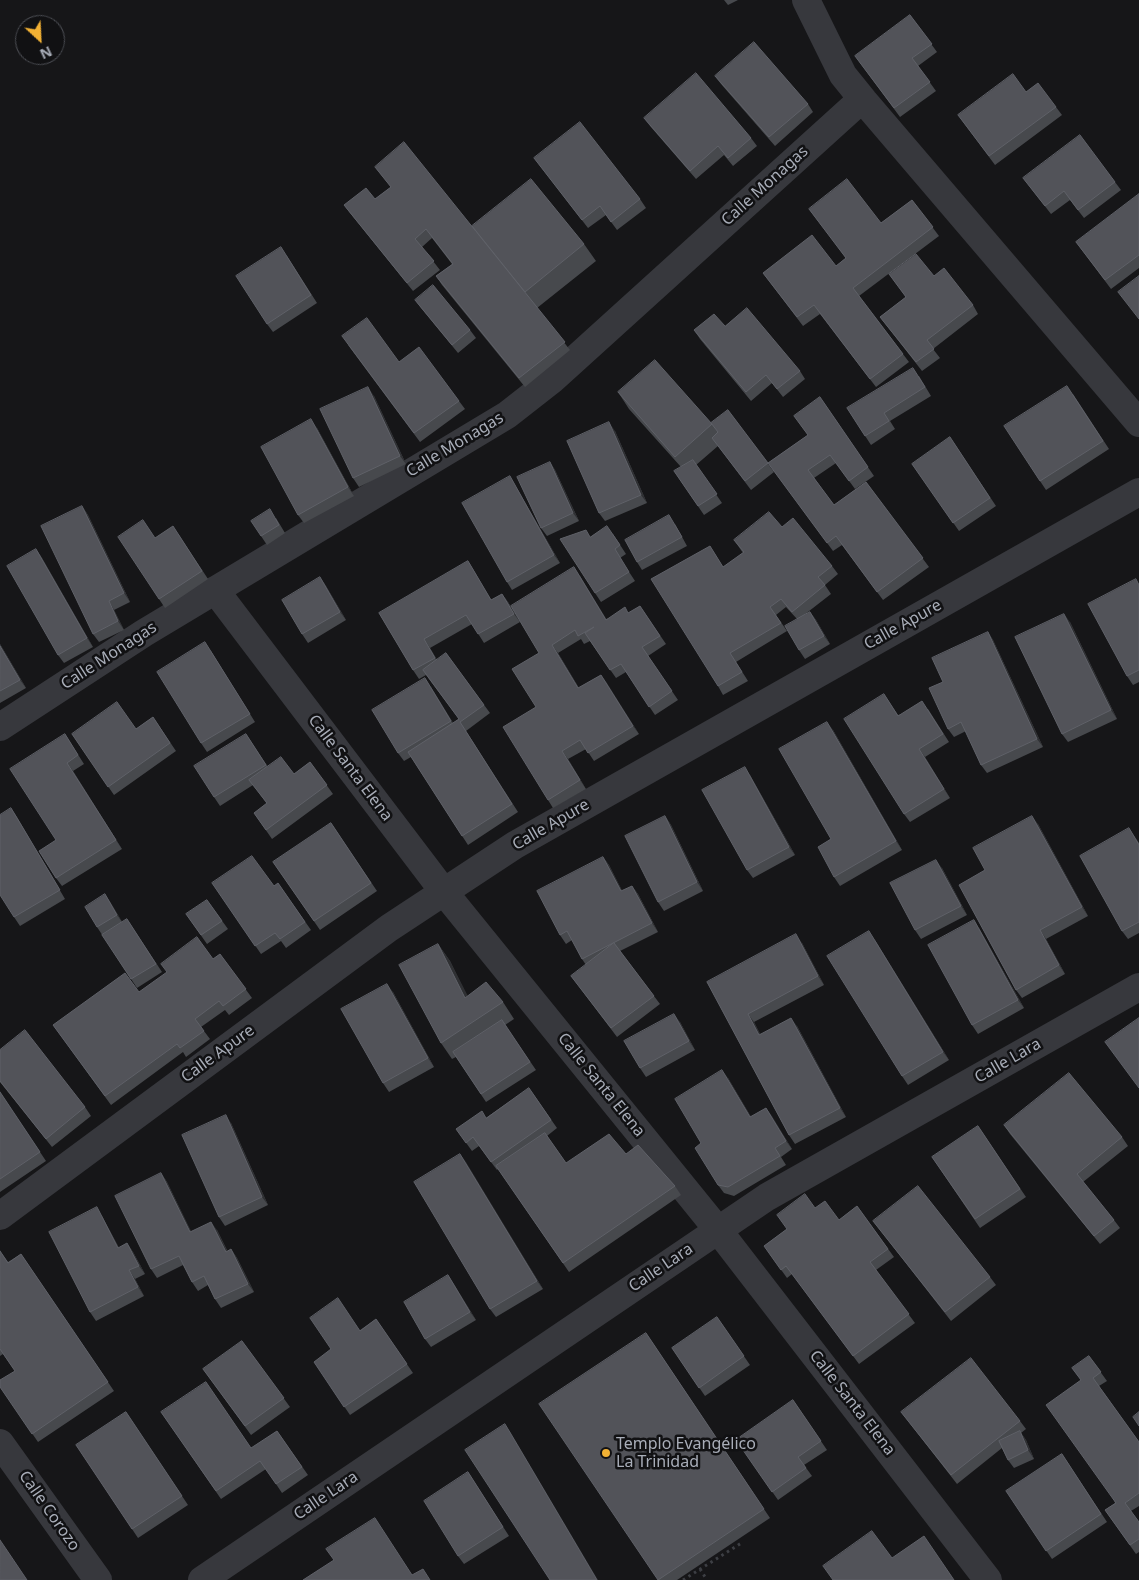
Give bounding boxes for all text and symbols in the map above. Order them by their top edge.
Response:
north arrow [15,15,65,65]
text: N [37,42,55,64]
street label: Calle Monagas [718,142,812,230]
street label: Calle Monagas [403,408,507,482]
street label: Calle Apure [861,596,945,654]
street label: Calle Monagas [58,618,160,694]
street label: Calle Santa Elena [304,711,396,825]
street label: Calle Apure [509,795,593,855]
street label: Calle Apure [178,1021,258,1087]
street label: Calle Santa Elena [553,1029,649,1141]
street label: Calle Lara [972,1034,1044,1088]
street label: Calle Lara [625,1240,697,1296]
street label: Calle Santa Elena [805,1347,899,1459]
place label: Templo Evangélico La Trinidad [616,1434,756,1472]
marker: Templo Evangélico La Trinidad [600,1447,612,1459]
street label: Calle Corozo [14,1467,84,1555]
street label: Calle Lara [290,1468,362,1524]

